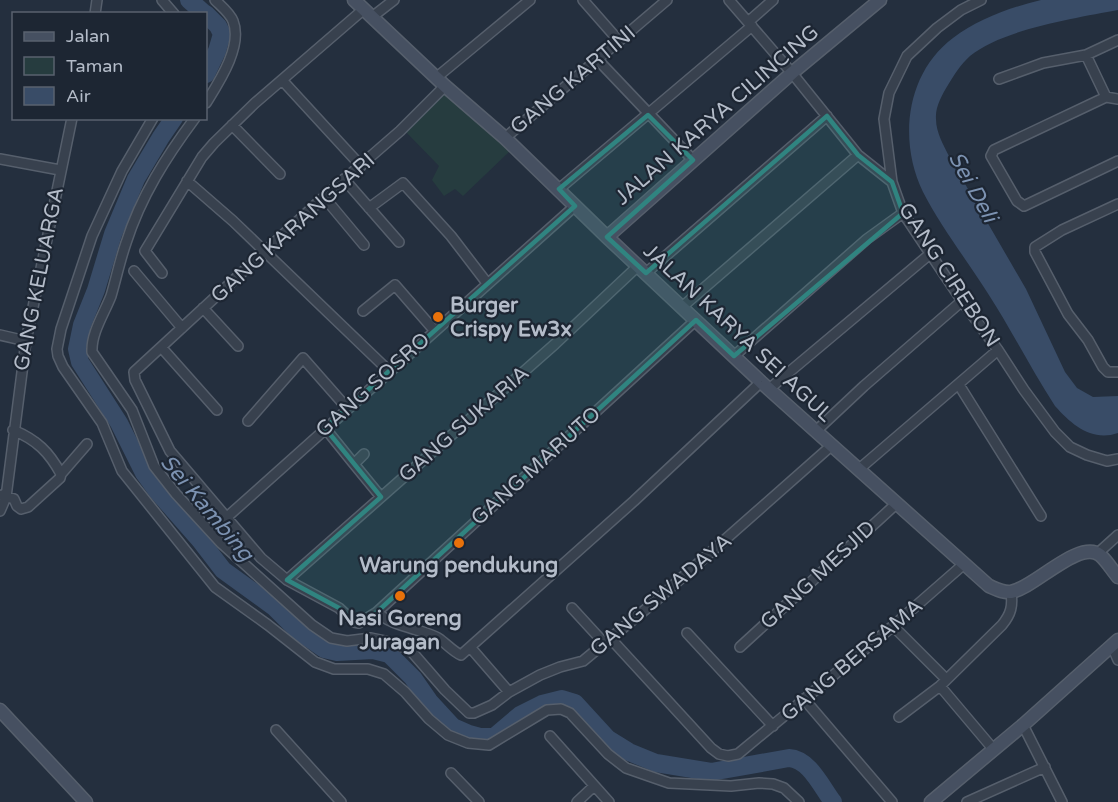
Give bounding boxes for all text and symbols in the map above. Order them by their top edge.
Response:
legend [12,12,207,120]
street label: GANG KARTINI [505,20,641,140]
street label: JALAN KARYA CILINCING [610,20,824,210]
text: Jalan [66,25,110,47]
text: Taman [66,55,123,77]
text: Air [66,85,91,107]
water label: Sei Deli [943,147,1004,229]
street label: GANG KARANGSARI [206,148,380,308]
street label: GANG KELUARGA [9,185,69,373]
street label: GANG CIREBON [893,198,1005,352]
street label: JALAN KARYA SEI AGUL [638,239,838,427]
place label: Burger Crispy Ew3x [450,293,572,342]
marker: Burger Crispy Ew3x [431,310,445,324]
street label: GANG SOSRO [311,327,435,443]
street label: GANG SUKARIA [394,361,534,487]
street label: GANG MARUTO [466,401,606,531]
water label: Sei Kambing [155,449,260,567]
street label: GANG MESJID [755,515,881,635]
street label: GANG SWADAYA [585,528,737,662]
marker: Warung pendukung [452,536,466,550]
place label: Warung pendukung [360,553,558,578]
marker: Nasi Goreng Juragan [393,589,407,603]
street label: GANG BERSAMA [776,593,928,727]
place label: Nasi Goreng Juragan [338,606,462,655]

